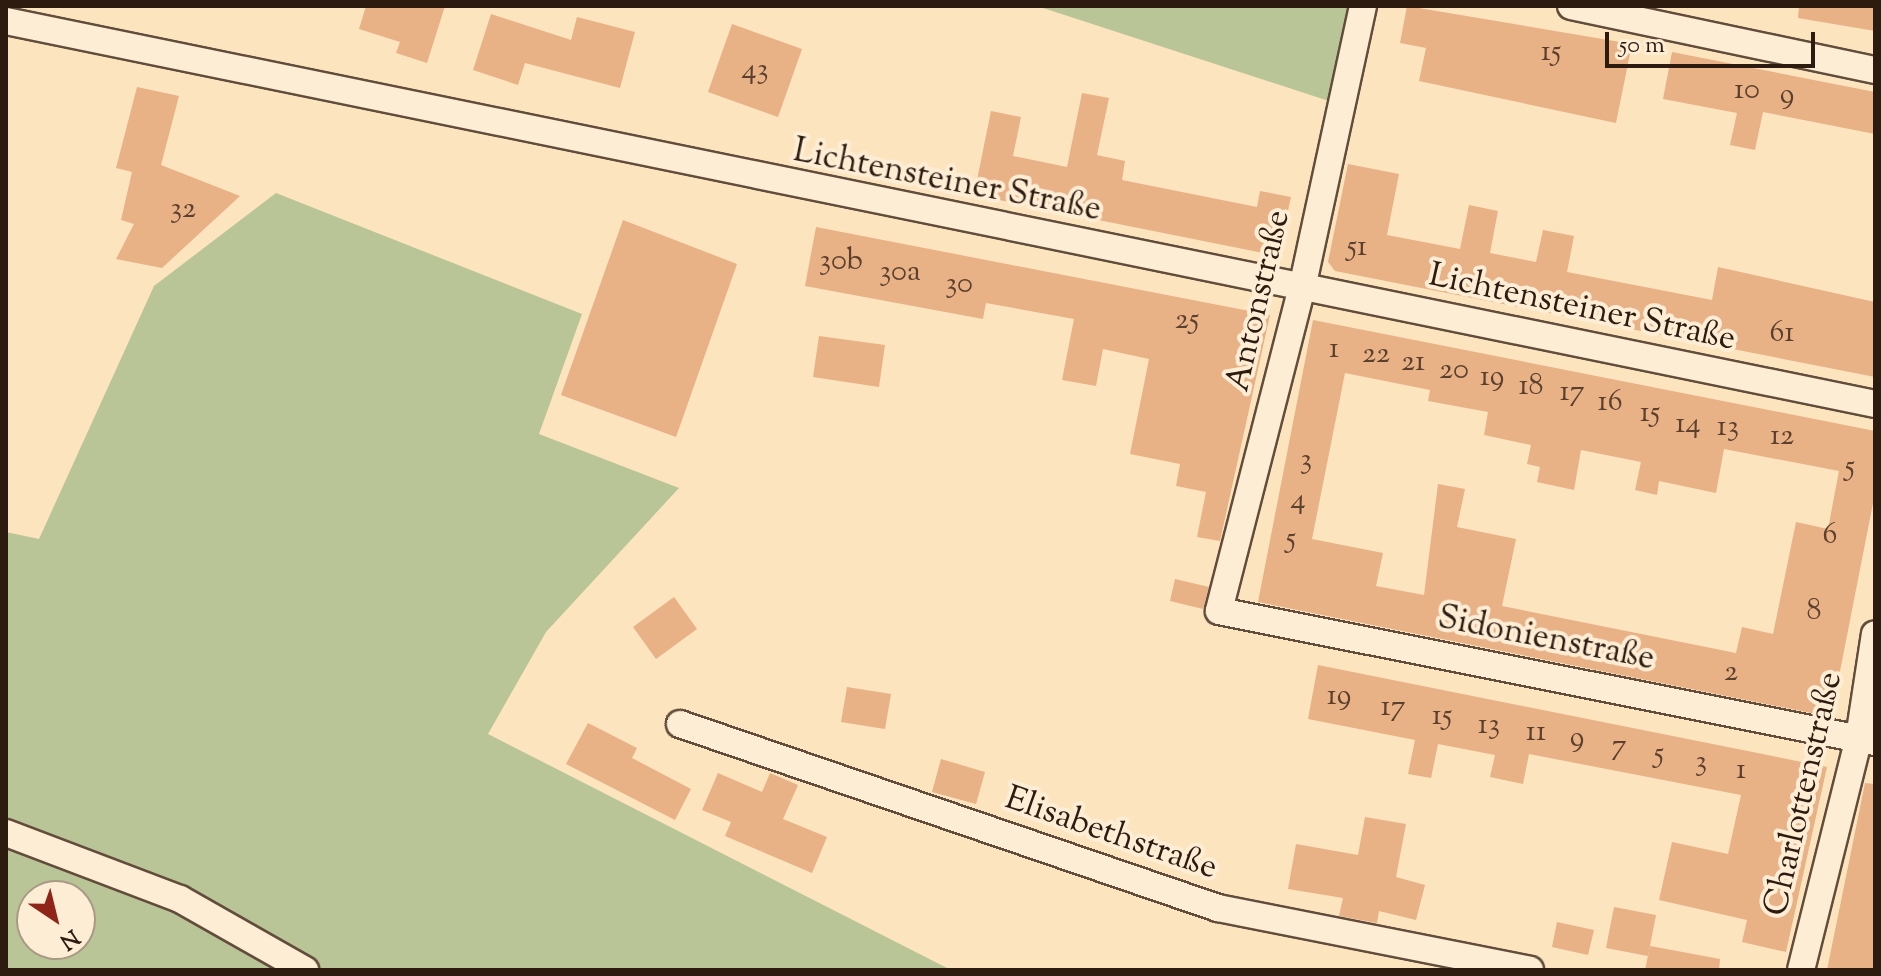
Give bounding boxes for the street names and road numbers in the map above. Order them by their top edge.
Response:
street label: Lichtensteiner Straße [790,131,1104,231]
street label: Antonstraße [1218,206,1300,396]
street label: Lichtensteiner Straße [1425,256,1739,360]
street label: Sidonienstraße [1434,598,1658,680]
street label: Charlottenstraße [1756,668,1852,920]
street label: Elisabethstraße [1000,779,1222,889]

